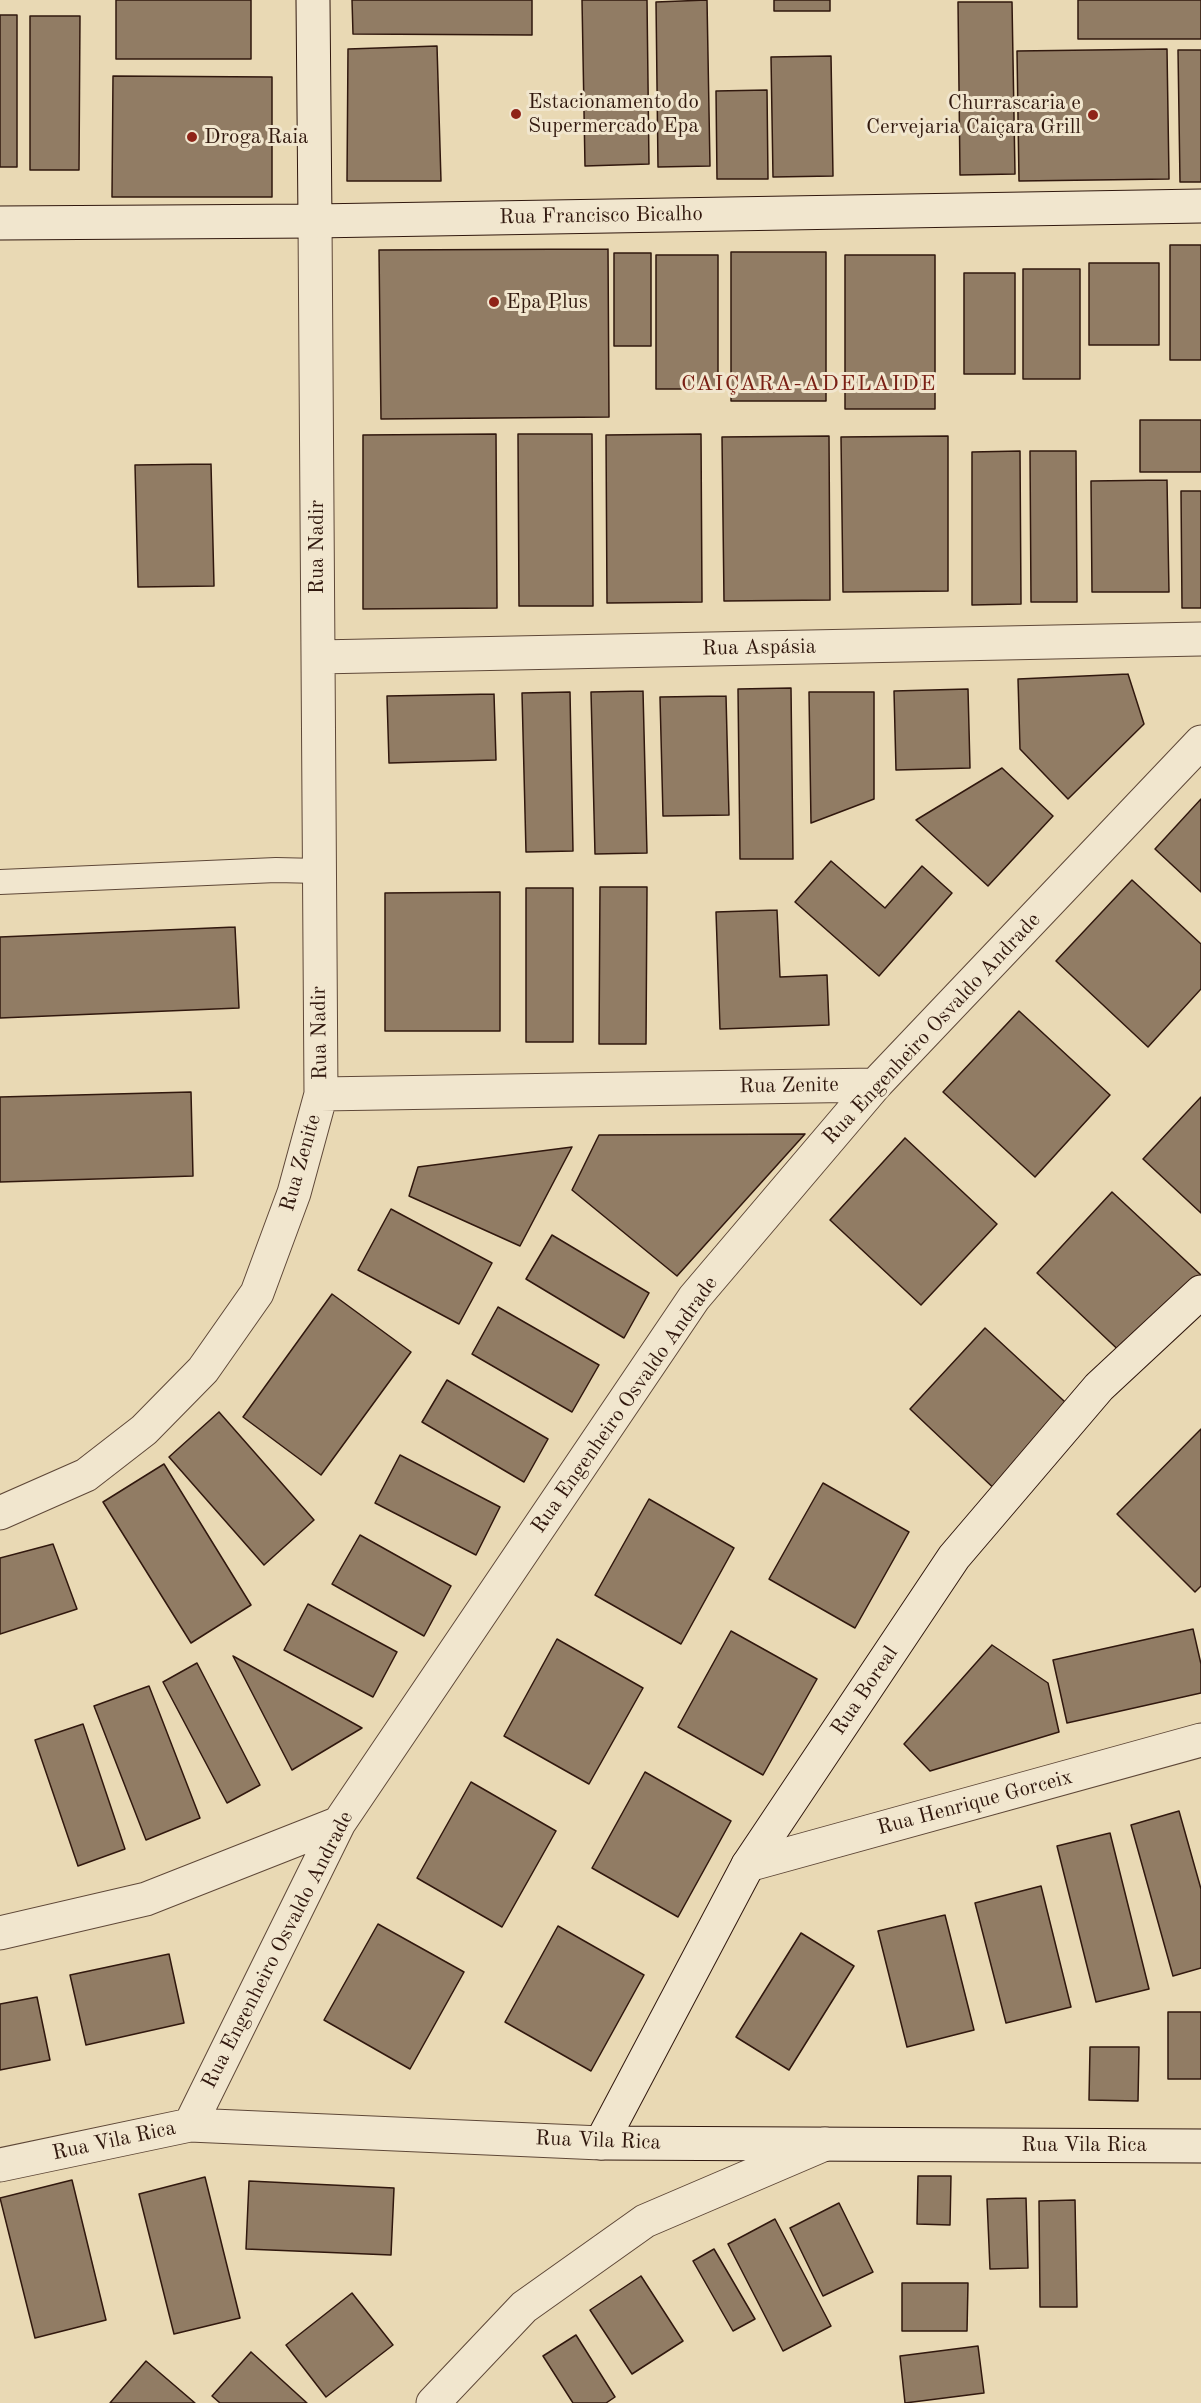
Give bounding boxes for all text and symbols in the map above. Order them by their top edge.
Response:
place label: Estacionamento do Supermercado Epa [528,89,699,139]
place label: Churrascaria e Cervejaria Caiçara Grill [866,90,1081,140]
marker: Estacionamento do Supermercado Epa [509,107,523,121]
marker: Churrascaria e Cervejaria Caiçara Grill [1086,108,1100,122]
place label: Droga Raia [204,124,308,150]
marker: Droga Raia [185,130,199,144]
street label: Rua Francisco Bicalho [499,202,703,230]
place label: Epa Plus [506,289,588,315]
marker: Epa Plus [487,295,501,309]
district label: CAIÇARA-ADELAIDE [681,371,937,397]
street label: Rua Nadir [304,500,330,594]
street label: Rua Aspásia [702,634,816,662]
street label: Rua Engenheiro Osvaldo Andrade [818,908,1046,1150]
street label: Rua Nadir [307,986,333,1080]
street label: Rua Zenite [739,1073,839,1099]
street label: Rua Zenite [275,1112,327,1214]
street label: Rua Engenheiro Osvaldo Andrade [526,1272,724,1538]
street label: Rua Boreal [826,1642,904,1740]
street label: Rua Henrique Gorceix [875,1765,1075,1841]
street label: Rua Engenheiro Osvaldo Andrade [197,1807,359,2093]
street label: Rua Vila Rica [50,2116,178,2166]
street label: Rua Vila Rica [535,2126,661,2156]
street label: Rua Vila Rica [1021,2132,1147,2158]

